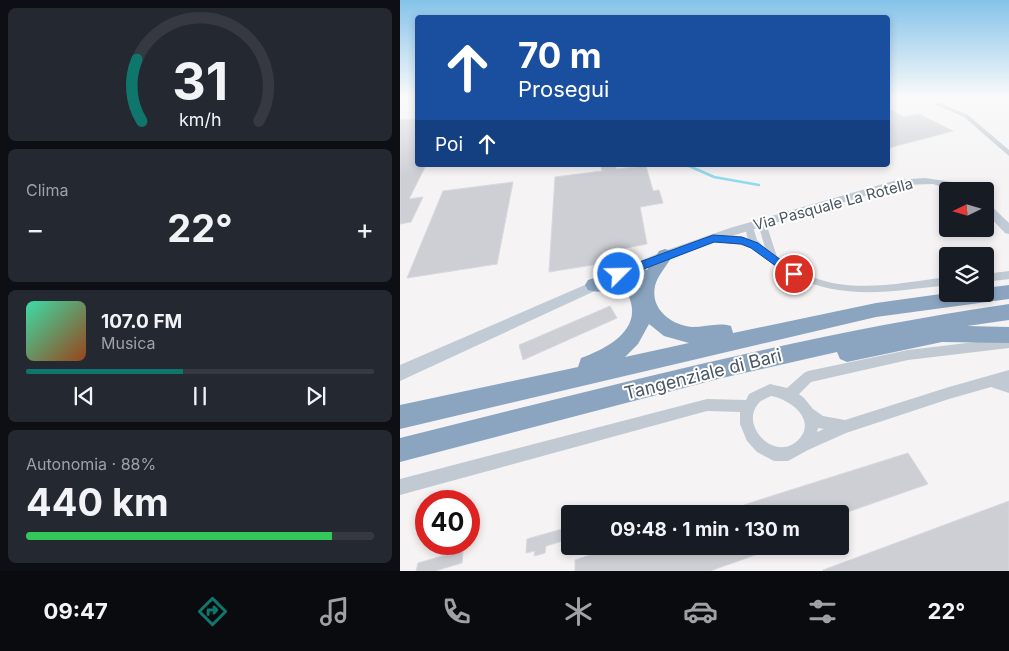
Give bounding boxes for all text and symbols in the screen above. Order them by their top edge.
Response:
text: 70 m [518,34,602,76]
icon: ahead [435,35,500,100]
text: 31 [172,50,228,113]
text: Prosegui [518,76,609,102]
text: km/h [179,109,221,130]
icon: ahead [473,130,501,158]
text: Poi [435,133,463,156]
street label: Via Pasquale La Rotella [751,174,915,234]
text: Clima [26,180,68,200]
north arrow [939,182,994,238]
map controls [939,182,994,302]
text: 22° [167,205,233,251]
text: − [26,212,45,246]
text: + [355,212,374,246]
position arrow [592,247,644,299]
button: layers [939,247,994,302]
pin [773,253,815,295]
icon: arrive [780,260,808,288]
text: 107.0 FM [101,310,182,333]
text: Musica [101,333,156,353]
street label: Tangenziale di Bari [622,344,784,404]
icon: previous [70,382,98,410]
icon: pause [186,382,214,410]
icon: next [302,382,330,410]
text: Autonomia · 88% [26,454,156,474]
text: 440 km [26,479,169,525]
speed limit sign: 40 [415,490,480,555]
text: 09:48 · 1 min · 130 m [610,518,800,541]
icon: directions [195,594,230,629]
icon: music [317,594,352,629]
icon: phone [439,594,474,629]
icon: climate [561,594,596,629]
icon: car [683,594,718,629]
icon: filters [805,594,840,629]
text: 09:47 [44,598,108,624]
text: 22° [928,598,965,624]

